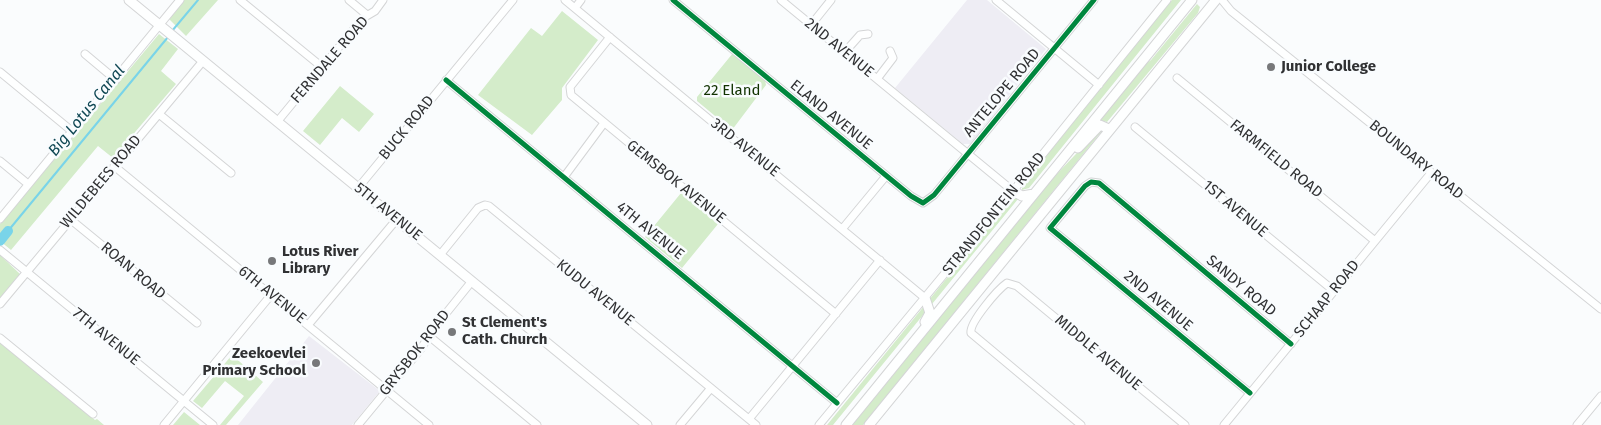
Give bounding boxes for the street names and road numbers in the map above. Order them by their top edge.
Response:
street label: FERNDALE ROAD [287,13,373,107]
street label: 2ND AVENUE [801,14,877,82]
street label: ANTELOPE ROAD [960,45,1044,141]
street label: ELAND AVENUE [786,76,876,154]
street label: BUCK ROAD [376,92,438,164]
street label: 3RD AVENUE [707,115,783,181]
street label: FARMFIELD ROAD [1226,116,1326,202]
street label: BOUNDARY ROAD [1365,116,1467,204]
street label: WILDEBEES ROAD [57,132,145,232]
street label: GEMSBOK AVENUE [623,137,729,227]
street label: STRANDFONTEIN ROAD [939,149,1049,279]
street label: 1ST AVENUE [1199,177,1271,241]
street label: 5TH AVENUE [351,179,425,245]
street label: 4TH AVENUE [612,198,688,264]
street label: ROAN ROAD [97,239,169,303]
street label: SANDY ROAD [1202,252,1280,320]
street label: KUDU AVENUE [552,256,638,330]
street label: SCHAAP ROAD [1290,257,1364,341]
street label: 6TH AVENUE [234,262,310,328]
street label: 2ND AVENUE [1120,267,1196,335]
street label: 7TH AVENUE [69,304,143,370]
street label: GRYSBOK ROAD [376,306,454,400]
street label: MIDDLE AVENUE [1051,311,1145,395]

